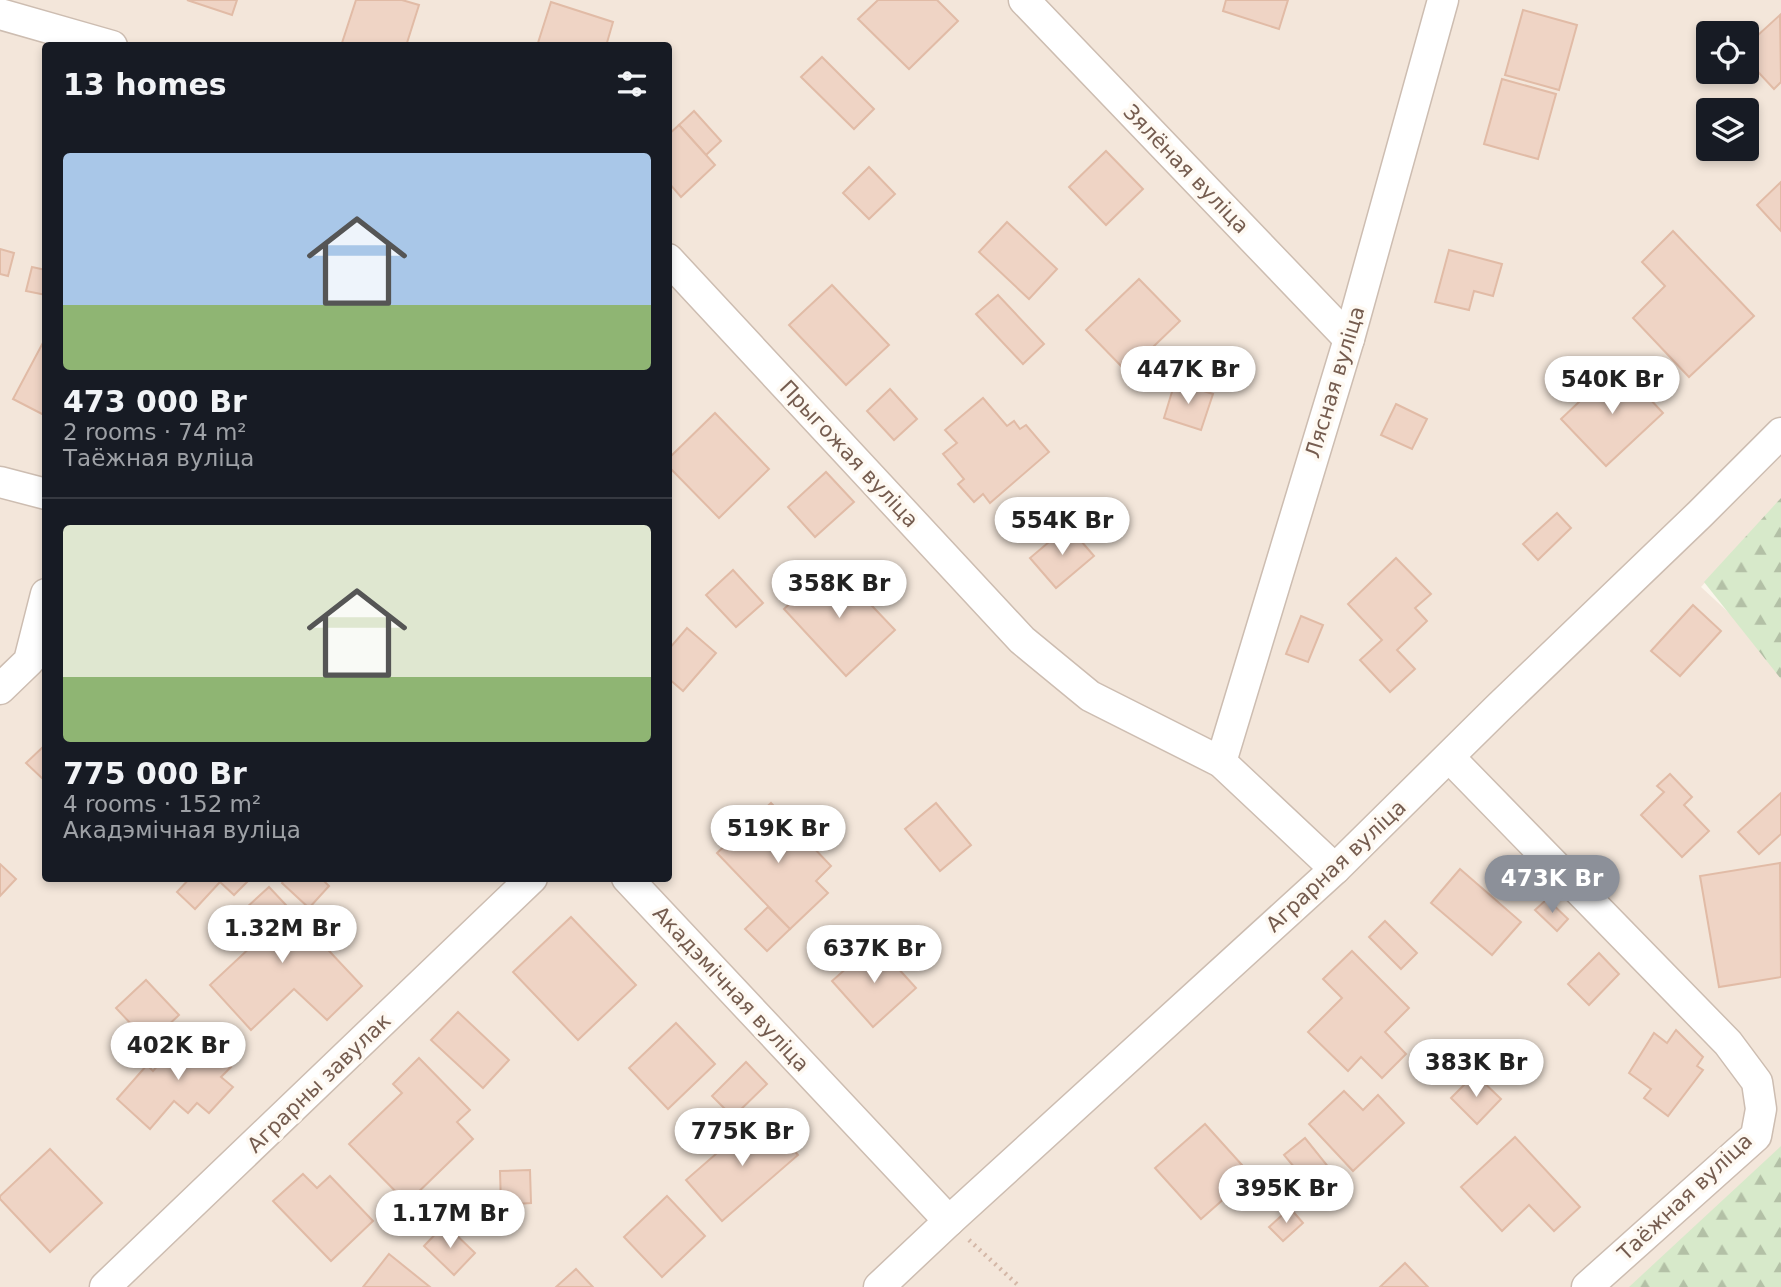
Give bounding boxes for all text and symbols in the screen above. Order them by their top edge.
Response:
map controls [1696,21,1759,161]
button: locate [1696,21,1759,84]
icon: filters [613,65,651,103]
text: 13 homes [63,67,227,102]
button: layers [1696,98,1759,161]
street label: Зялёная вуліца [1118,100,1254,238]
icon: home [294,198,420,324]
street label: Лясная вуліца [1301,303,1369,461]
pin: 447K Br [1123,346,1253,406]
text: 447K Br [1137,356,1239,382]
pin: 540K Br [1547,356,1677,416]
text: 540K Br [1561,366,1663,392]
street label: Прыгожая вуліца [775,376,923,532]
text: 473 000 Br [63,384,247,419]
text: 2 rooms · 74 m² [63,419,247,445]
text: Таёжная вуліца [63,445,254,471]
pin: 554K Br [997,498,1127,557]
text: 554K Br [1011,507,1113,533]
pin: 358K Br [774,560,904,620]
icon: home [294,570,420,696]
text: 358K Br [788,570,890,596]
text: 775 000 Br [63,756,247,791]
text: 4 rooms · 152 m² [63,791,261,817]
street label: Аграрная вуліца [1261,795,1411,937]
pin: 519K Br [713,806,843,865]
text: 519K Br [727,815,829,841]
text: Акадэмічная вуліца [63,817,301,843]
pin: 473K Br [1487,856,1617,915]
text: 473K Br [1501,865,1603,891]
street label: Акадэмічная вуліца [648,901,814,1077]
pin: 1.32M Br [210,906,354,965]
text: 1.32M Br [224,915,340,941]
pin: 637K Br [809,926,939,985]
text: 637K Br [823,935,925,961]
street label: Аграрны завулак [242,1008,396,1158]
pin: 402K Br [113,1023,243,1082]
text: 402K Br [127,1032,229,1058]
pin: 383K Br [1411,1040,1541,1099]
text: 383K Br [1425,1049,1527,1075]
pin: 775K Br [677,1108,807,1168]
text: 775K Br [691,1118,793,1144]
street label: Таёжная вуліца [1612,1129,1757,1266]
pin: 395K Br [1221,1166,1351,1225]
text: 395K Br [1235,1175,1337,1201]
pin: 1.17M Br [378,1190,522,1250]
text: 1.17M Br [392,1200,508,1226]

